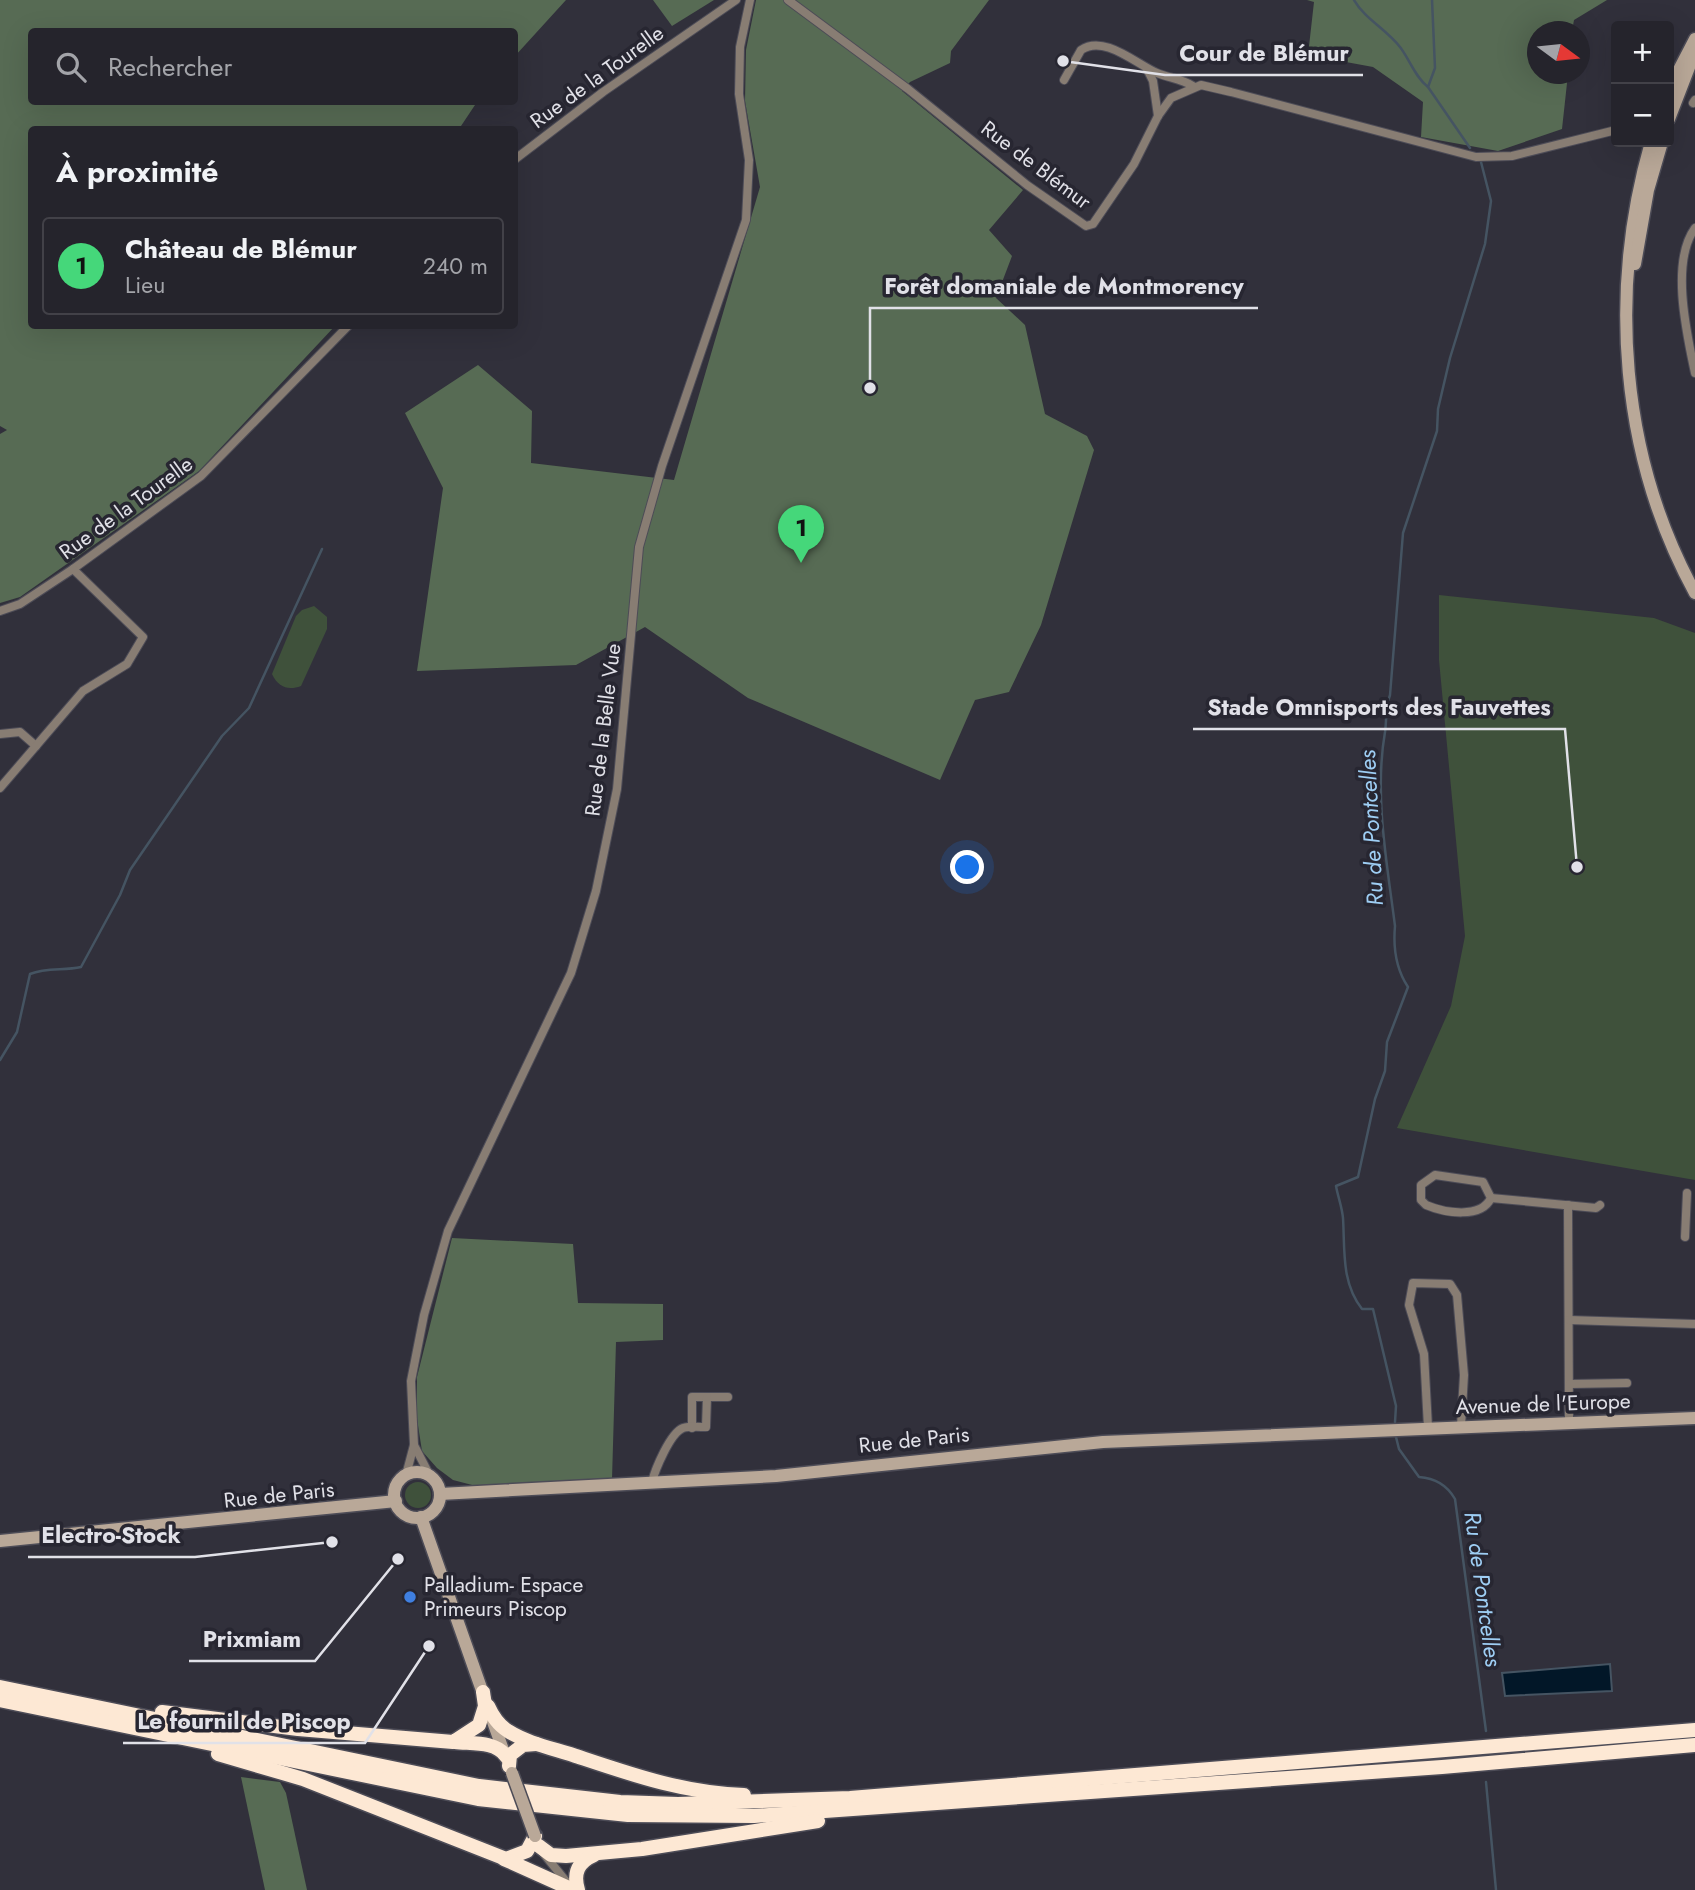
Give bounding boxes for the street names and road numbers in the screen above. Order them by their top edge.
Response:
street label: Rue de la Tourelle [524,18,670,136]
street label: Rue de Blémur [975,114,1098,217]
street label: Rue de la Tourelle [53,449,199,567]
street label: Rue de la Belle Vue [578,642,628,818]
street label: Avenue de l'Europe [1455,1386,1631,1422]
street label: Rue de Paris [857,1419,971,1461]
street label: Rue de Paris [222,1474,336,1516]

